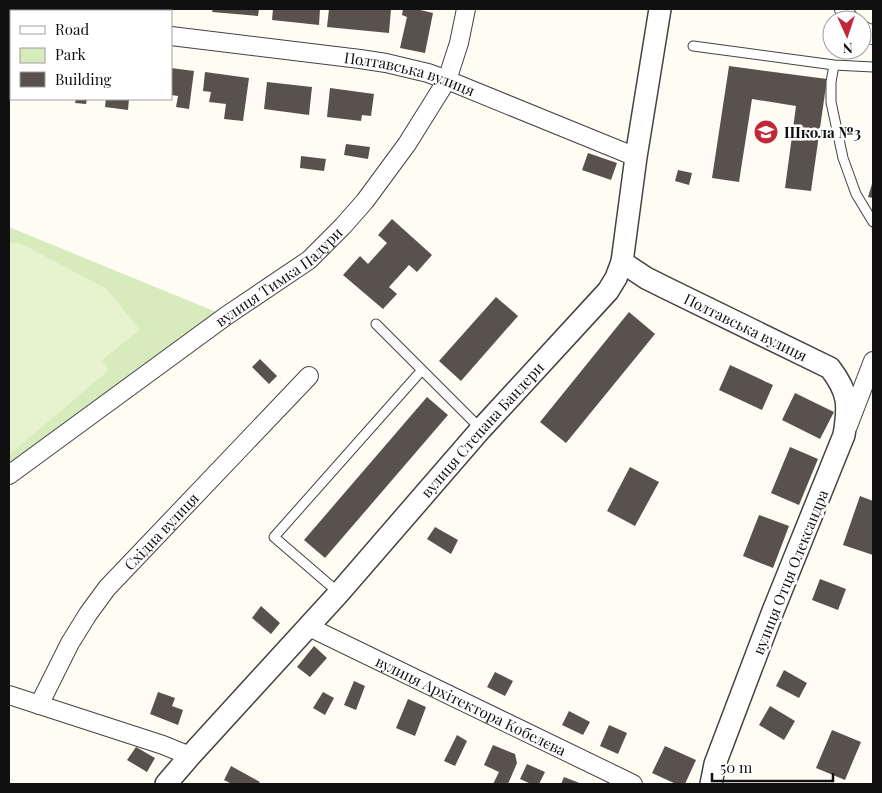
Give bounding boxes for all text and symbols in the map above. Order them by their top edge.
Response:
legend [10,10,172,100]
north arrow [822,10,872,60]
text: Road [55,19,89,39]
text: N [842,39,853,58]
text: Park [55,44,87,64]
street label: Полтавська вулиця [343,47,478,100]
text: Building [55,69,112,89]
school or university icon: Школа №3 [753,119,779,145]
place label: Школа №3 [784,122,861,142]
street label: вулиця Тимка Падури [211,222,347,331]
street label: Полтавська вулиця [681,288,811,365]
street label: вулиця Степана Бандери [416,357,548,502]
street label: вулиця Отця Олександра [748,486,832,657]
street label: Східна вулиця [119,488,203,574]
street label: вулиця Архітектора Кобелєва [372,651,570,760]
scale bar [712,750,833,782]
text: 50 m [720,757,753,777]

